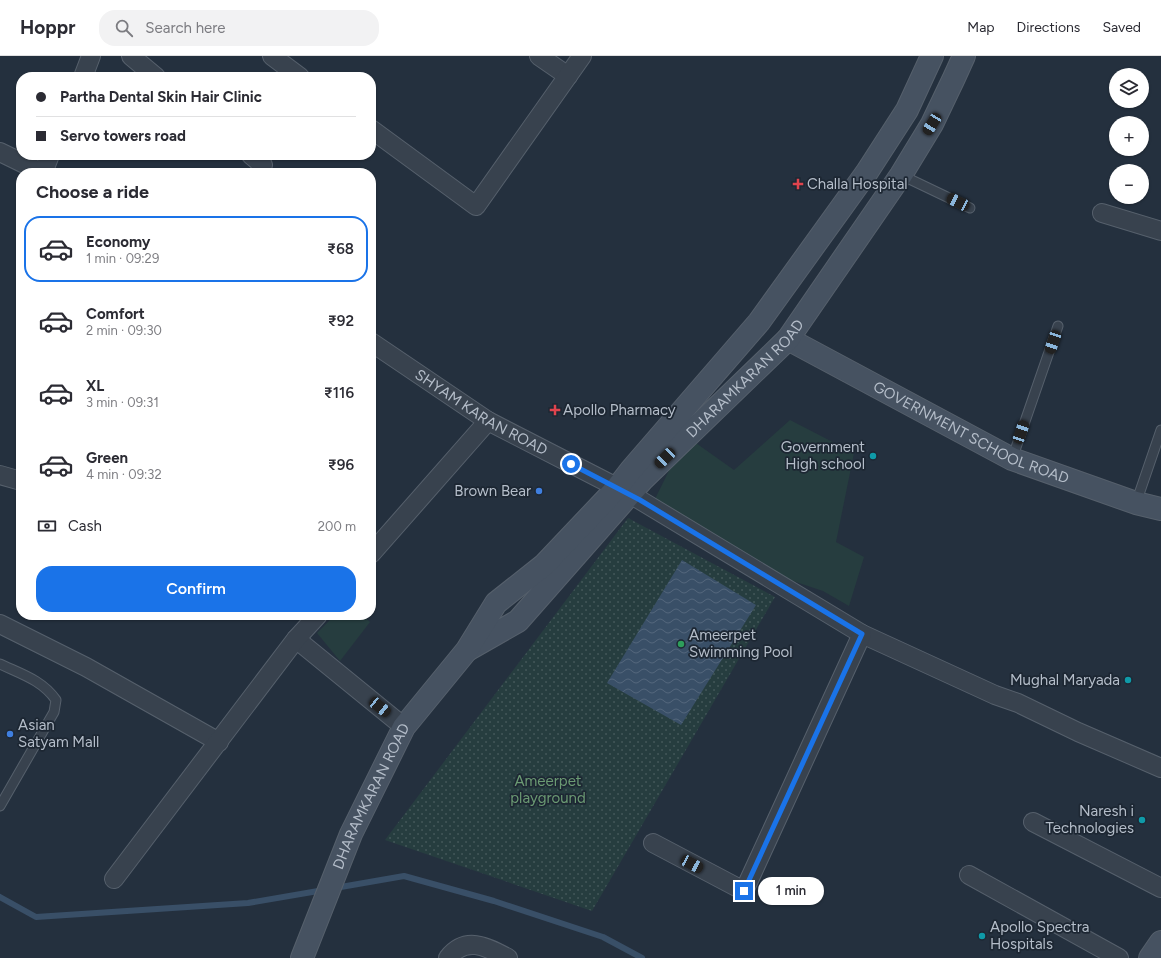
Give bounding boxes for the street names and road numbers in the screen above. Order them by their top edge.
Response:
street label: DHARAMKARAN ROAD [682,316,808,441]
street label: SHYAM KARAN ROAD [412,365,551,459]
street label: GOVERNMENT SCHOOL ROAD [870,377,1071,488]
street label: DHARAMKARAN ROAD [329,720,413,872]

